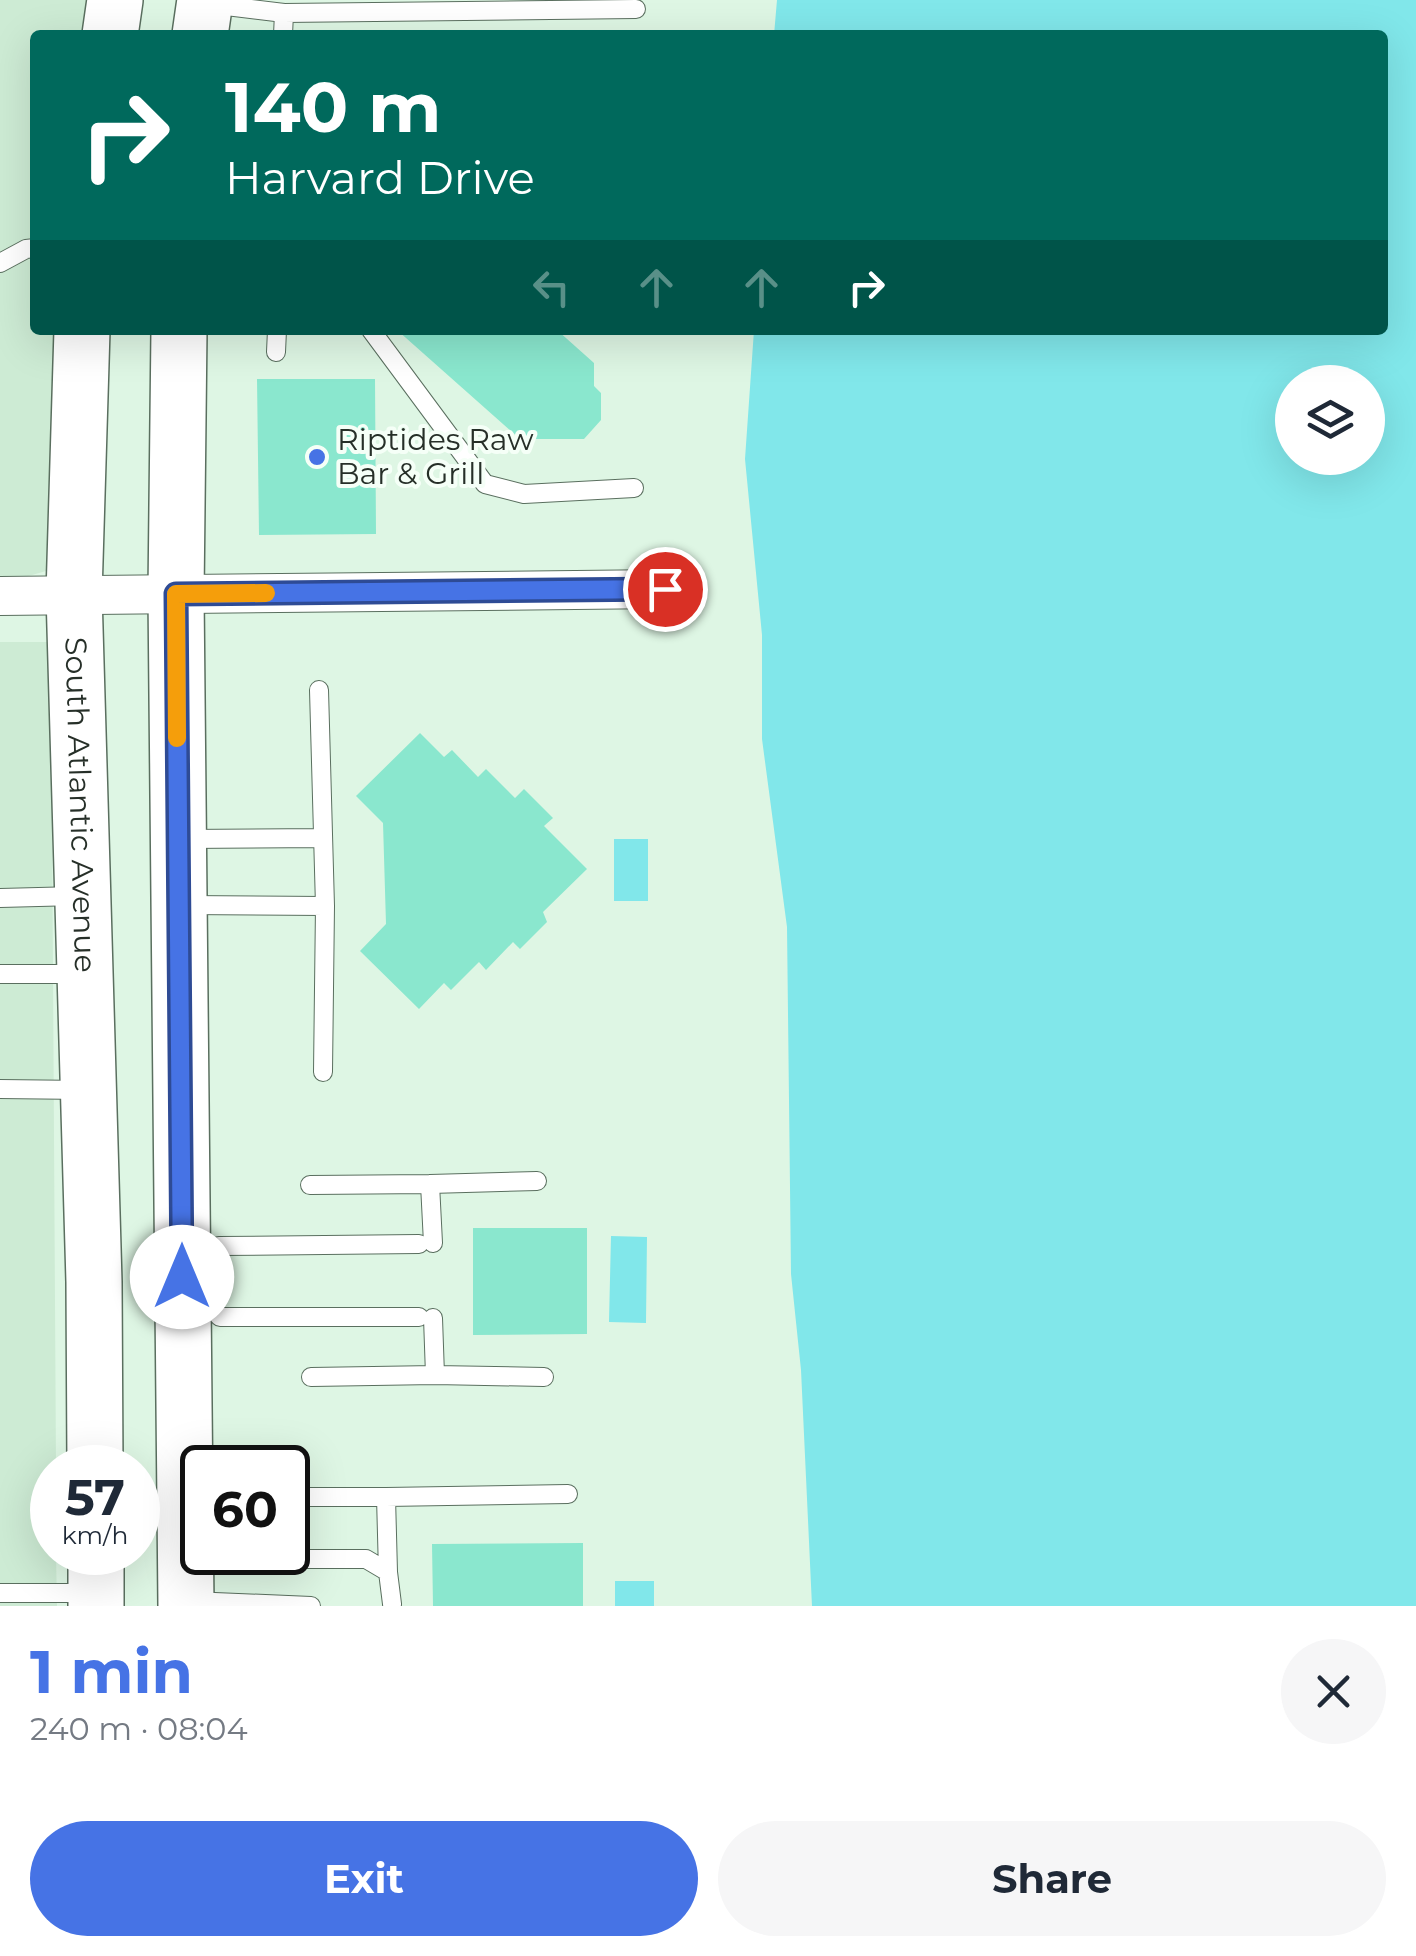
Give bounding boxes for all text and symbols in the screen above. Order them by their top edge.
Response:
text: 140 m [225,64,441,150]
icon: right [60,70,190,200]
text: Harvard Drive [225,150,535,205]
icon: left [524,260,579,315]
icon: ahead [629,260,684,315]
icon: ahead [734,260,789,315]
icon: right [839,260,894,315]
map controls [1275,365,1385,475]
button: layers [1275,365,1385,475]
place label: Riptides Raw Bar & Grill [337,421,534,492]
marker: Riptides Raw Bar & Grill [306,446,328,468]
pin [623,547,708,632]
icon: arrive [638,562,693,617]
street label: South Atlantic Avenue [57,636,104,973]
position arrow [130,1225,234,1329]
speed limit sign: 60 [180,1445,310,1575]
text: 57 [65,1467,125,1528]
text: km/h [62,1520,128,1550]
text: 1 min [30,1635,193,1708]
button: close [1281,1639,1386,1744]
text: 240 m · 08:04 [30,1709,248,1748]
button: Exit [30,1821,698,1936]
button: Share [718,1821,1386,1936]

